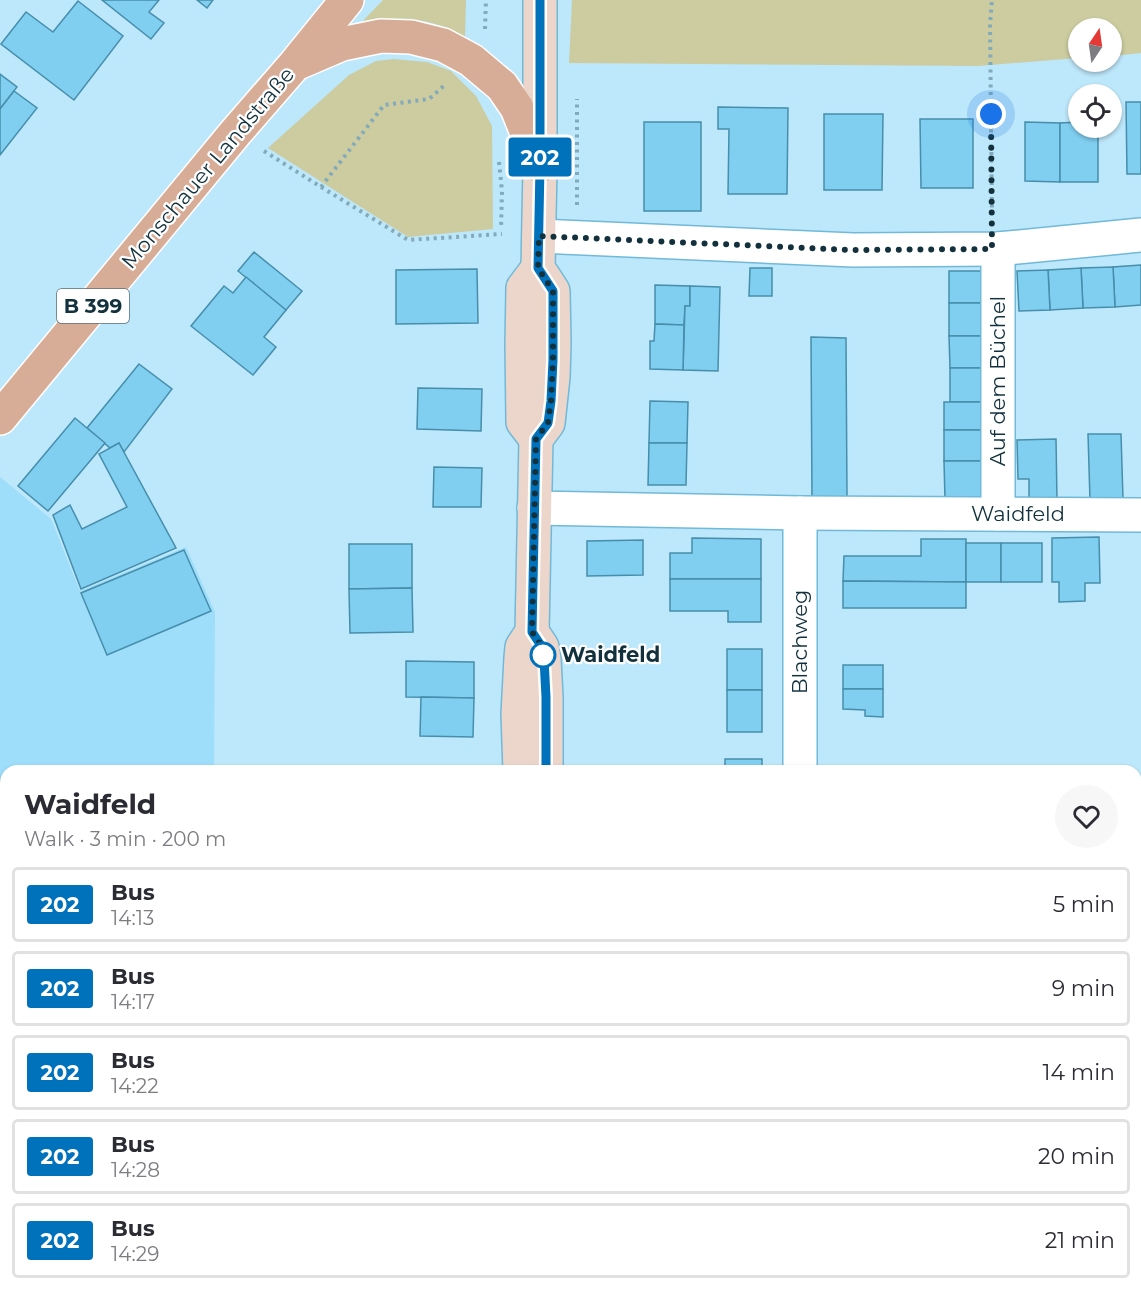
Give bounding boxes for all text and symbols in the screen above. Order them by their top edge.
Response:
north arrow [1068,18,1122,72]
map controls [1068,18,1122,138]
street label: Monschauer Landstraße [116,62,299,273]
button: locate [1068,84,1122,138]
your location [976,99,1006,129]
line badge: 202 [506,138,574,176]
text: 202 [521,145,559,170]
road number: B 399 [57,289,129,323]
street label: Auf dem Büchel [985,296,1010,466]
street label: Waidfeld [971,501,1065,526]
street label: Blachweg [787,590,812,694]
marker: Waidfeld [530,642,556,668]
place label: Waidfeld [561,642,660,667]
button: heart [1055,785,1118,848]
text: Waidfeld [24,787,156,821]
text: Walk · 3 min · 200 m [24,827,226,851]
text: Bus [111,879,155,906]
text: 5 min [1053,891,1115,918]
text: 202 [41,892,79,917]
text: 14:13 [111,906,154,930]
text: Bus [111,963,155,990]
text: 9 min [1052,975,1115,1002]
text: 202 [41,976,79,1001]
text: 14:17 [111,990,155,1014]
text: Bus [111,1047,155,1074]
text: 14 min [1043,1059,1115,1086]
text: 202 [41,1060,79,1085]
text: 14:22 [111,1074,159,1098]
text: Bus [111,1131,155,1158]
text: 20 min [1038,1143,1115,1170]
text: 202 [41,1144,79,1169]
text: 14:28 [111,1158,160,1182]
text: Bus [111,1215,155,1242]
text: 21 min [1045,1227,1115,1254]
text: 202 [41,1228,79,1253]
text: 14:29 [111,1242,159,1266]

